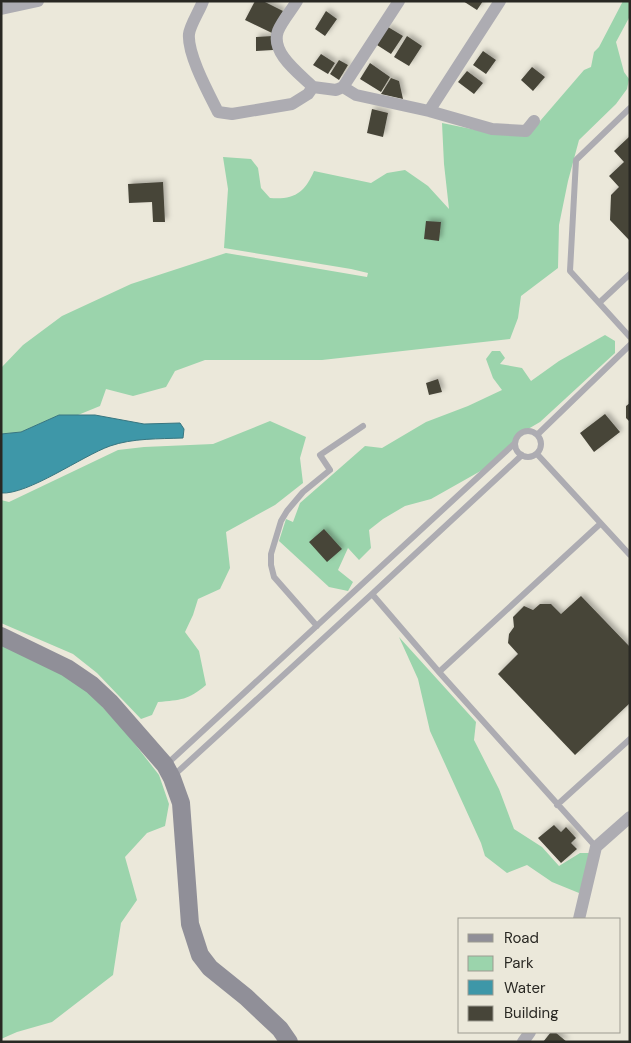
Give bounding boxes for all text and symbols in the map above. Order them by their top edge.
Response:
legend [458,918,621,1033]
text: Road [504,928,539,948]
text: Park [504,953,534,973]
text: Water [504,978,546,998]
text: Building [504,1003,559,1023]

